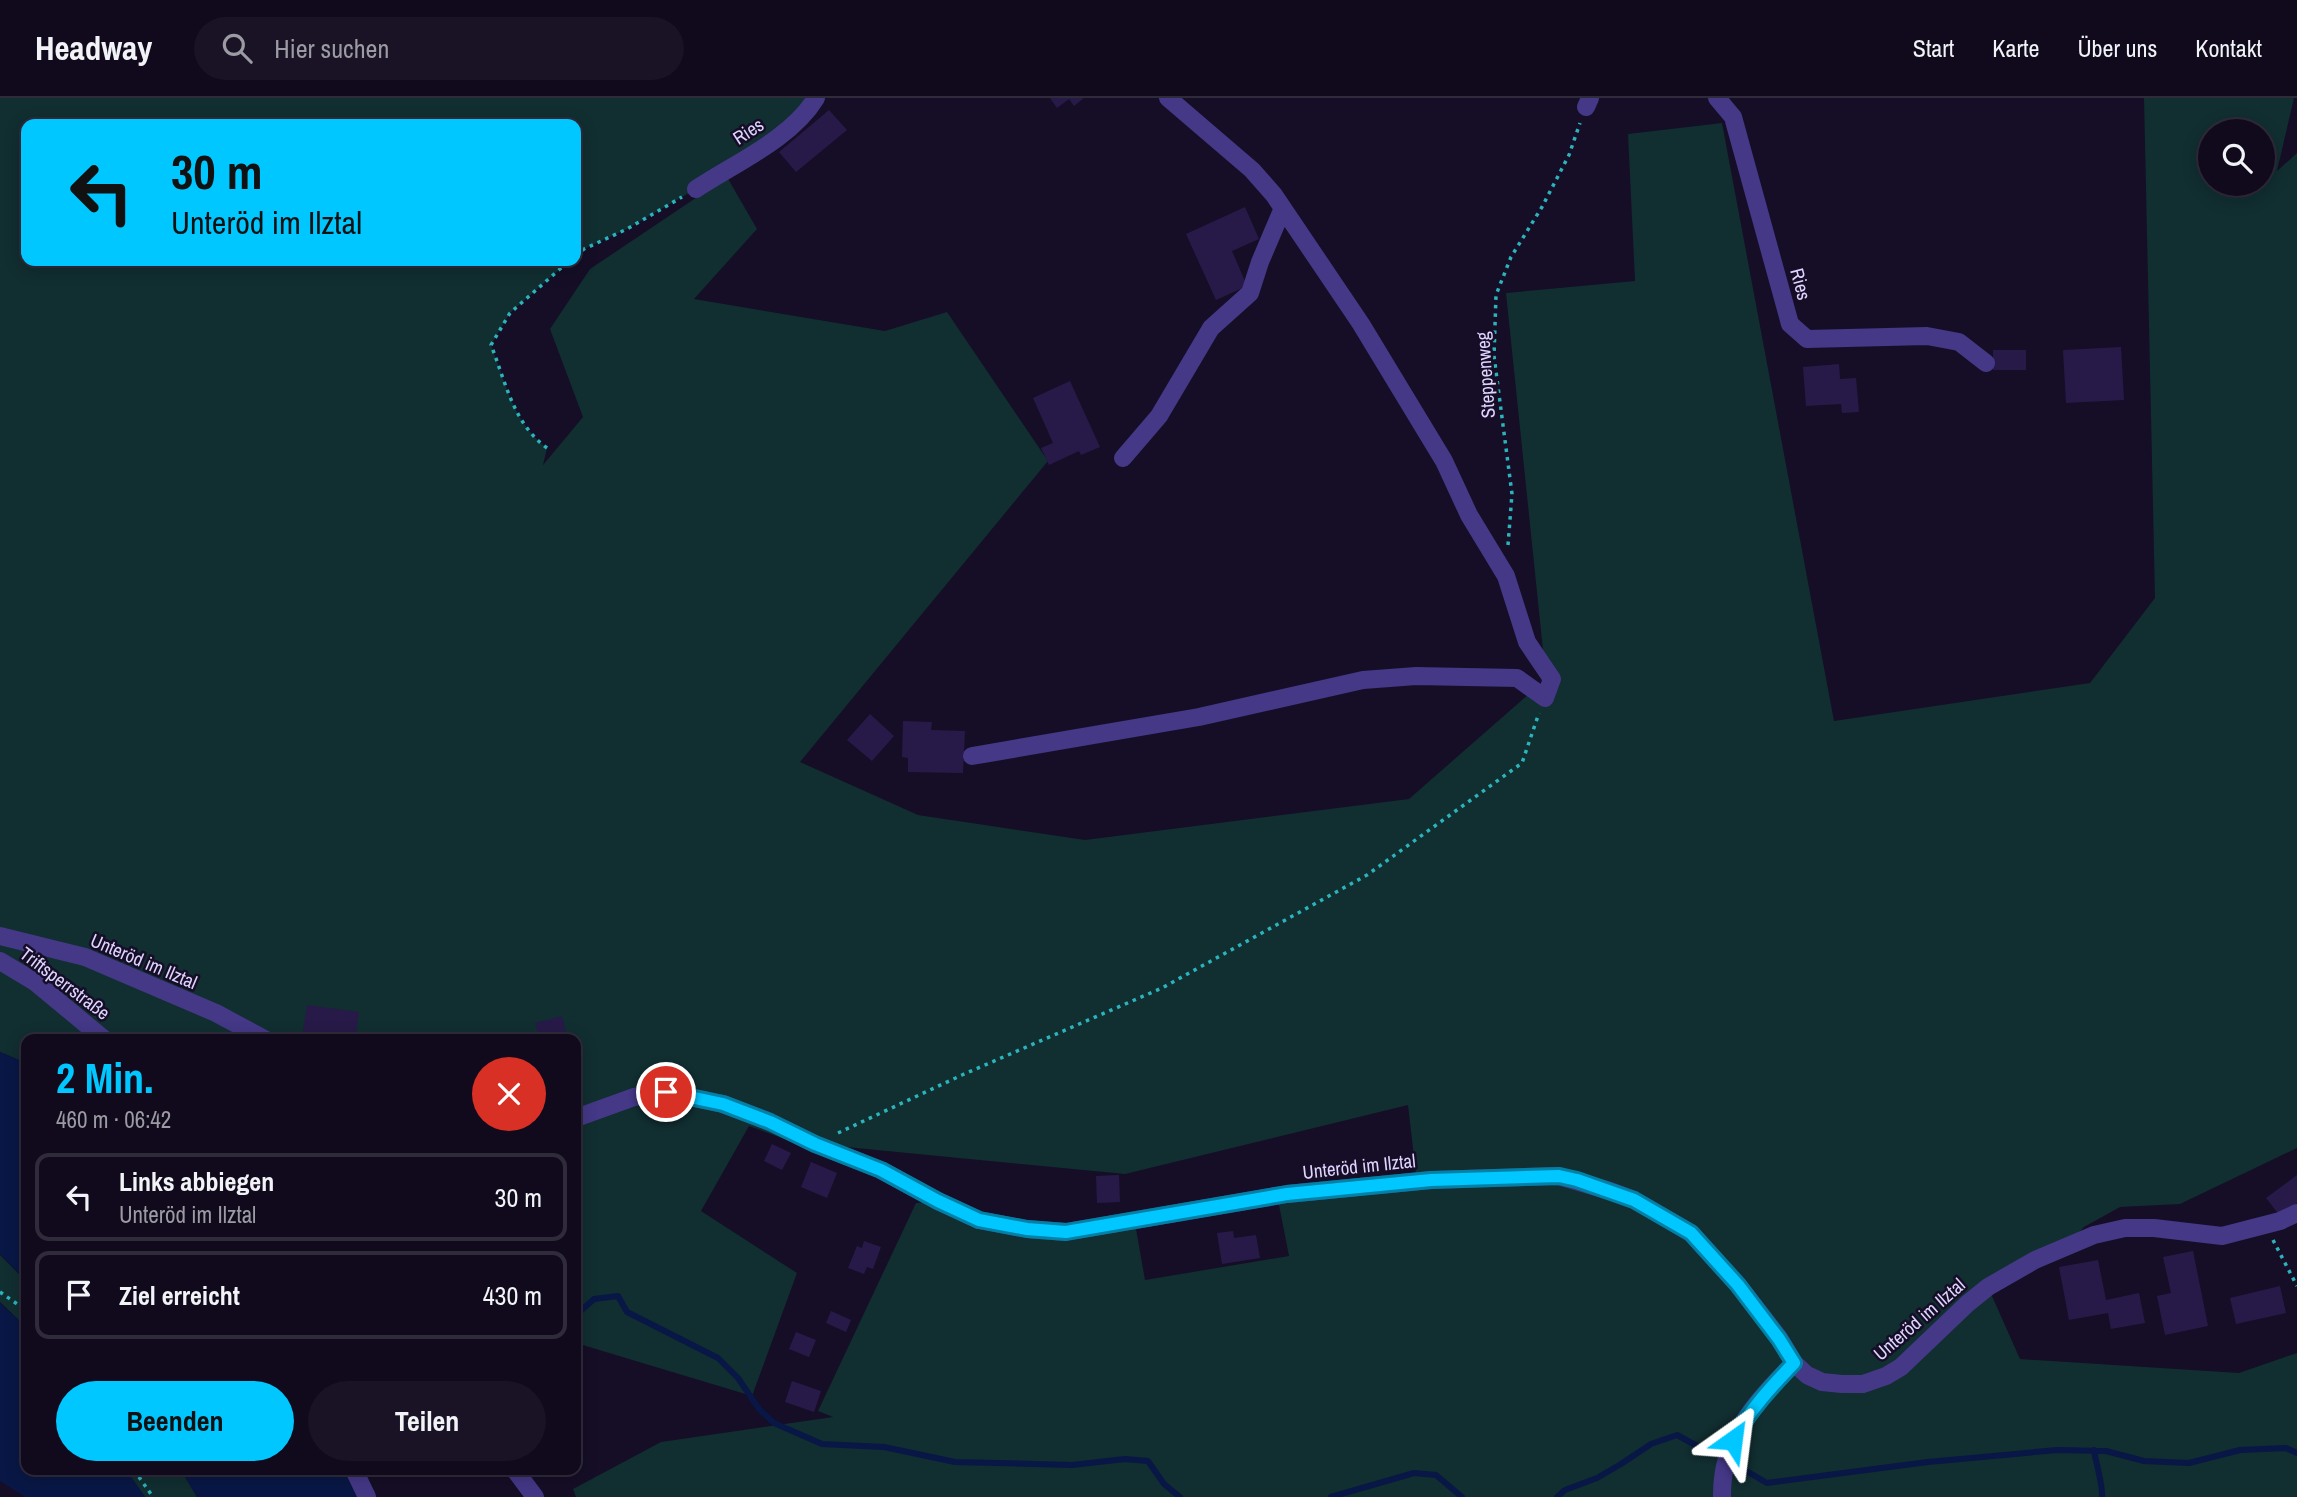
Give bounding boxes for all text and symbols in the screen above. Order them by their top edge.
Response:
search box [194,17,684,80]
text: Headway [35,26,152,70]
icon: search [218,29,256,67]
text: Hier suchen [274,31,389,66]
text: Start [1913,32,1954,64]
text: Karte [1992,32,2039,64]
text: Über uns [2077,32,2157,64]
text: Kontakt [2195,32,2262,64]
street label: Ries [727,111,769,151]
map controls [2198,119,2275,196]
button: search [2198,119,2275,196]
text: 30 m [171,138,263,204]
icon: left [56,147,147,238]
text: Unteröd im Ilztal [171,201,362,244]
street label: Ries [1784,265,1818,303]
street label: Steppenweg [1469,331,1501,419]
street label: Unteröd im Ilztal [87,927,201,995]
street label: Triftsperrstraße [15,940,115,1026]
text: 2 Min. [56,1050,154,1106]
button: close [472,1057,546,1131]
pin [636,1062,696,1122]
icon: arrive [647,1073,685,1111]
text: 460 m · 06:42 [56,1104,171,1135]
street label: Unteröd im Ilztal [1301,1147,1417,1185]
text: Links abbiegen [119,1164,274,1199]
icon: left [60,1178,98,1216]
text: 30 m [495,1180,542,1215]
text: Unteröd im Ilztal [119,1199,256,1230]
street label: Unteröd im Ilztal [1868,1272,1970,1366]
icon: arrive [60,1276,98,1314]
text: Ziel erreicht [119,1278,240,1313]
text: 430 m [483,1278,542,1313]
button: Beenden [56,1381,294,1461]
button: Teilen [308,1381,546,1461]
position arrow [1696,1403,1770,1477]

